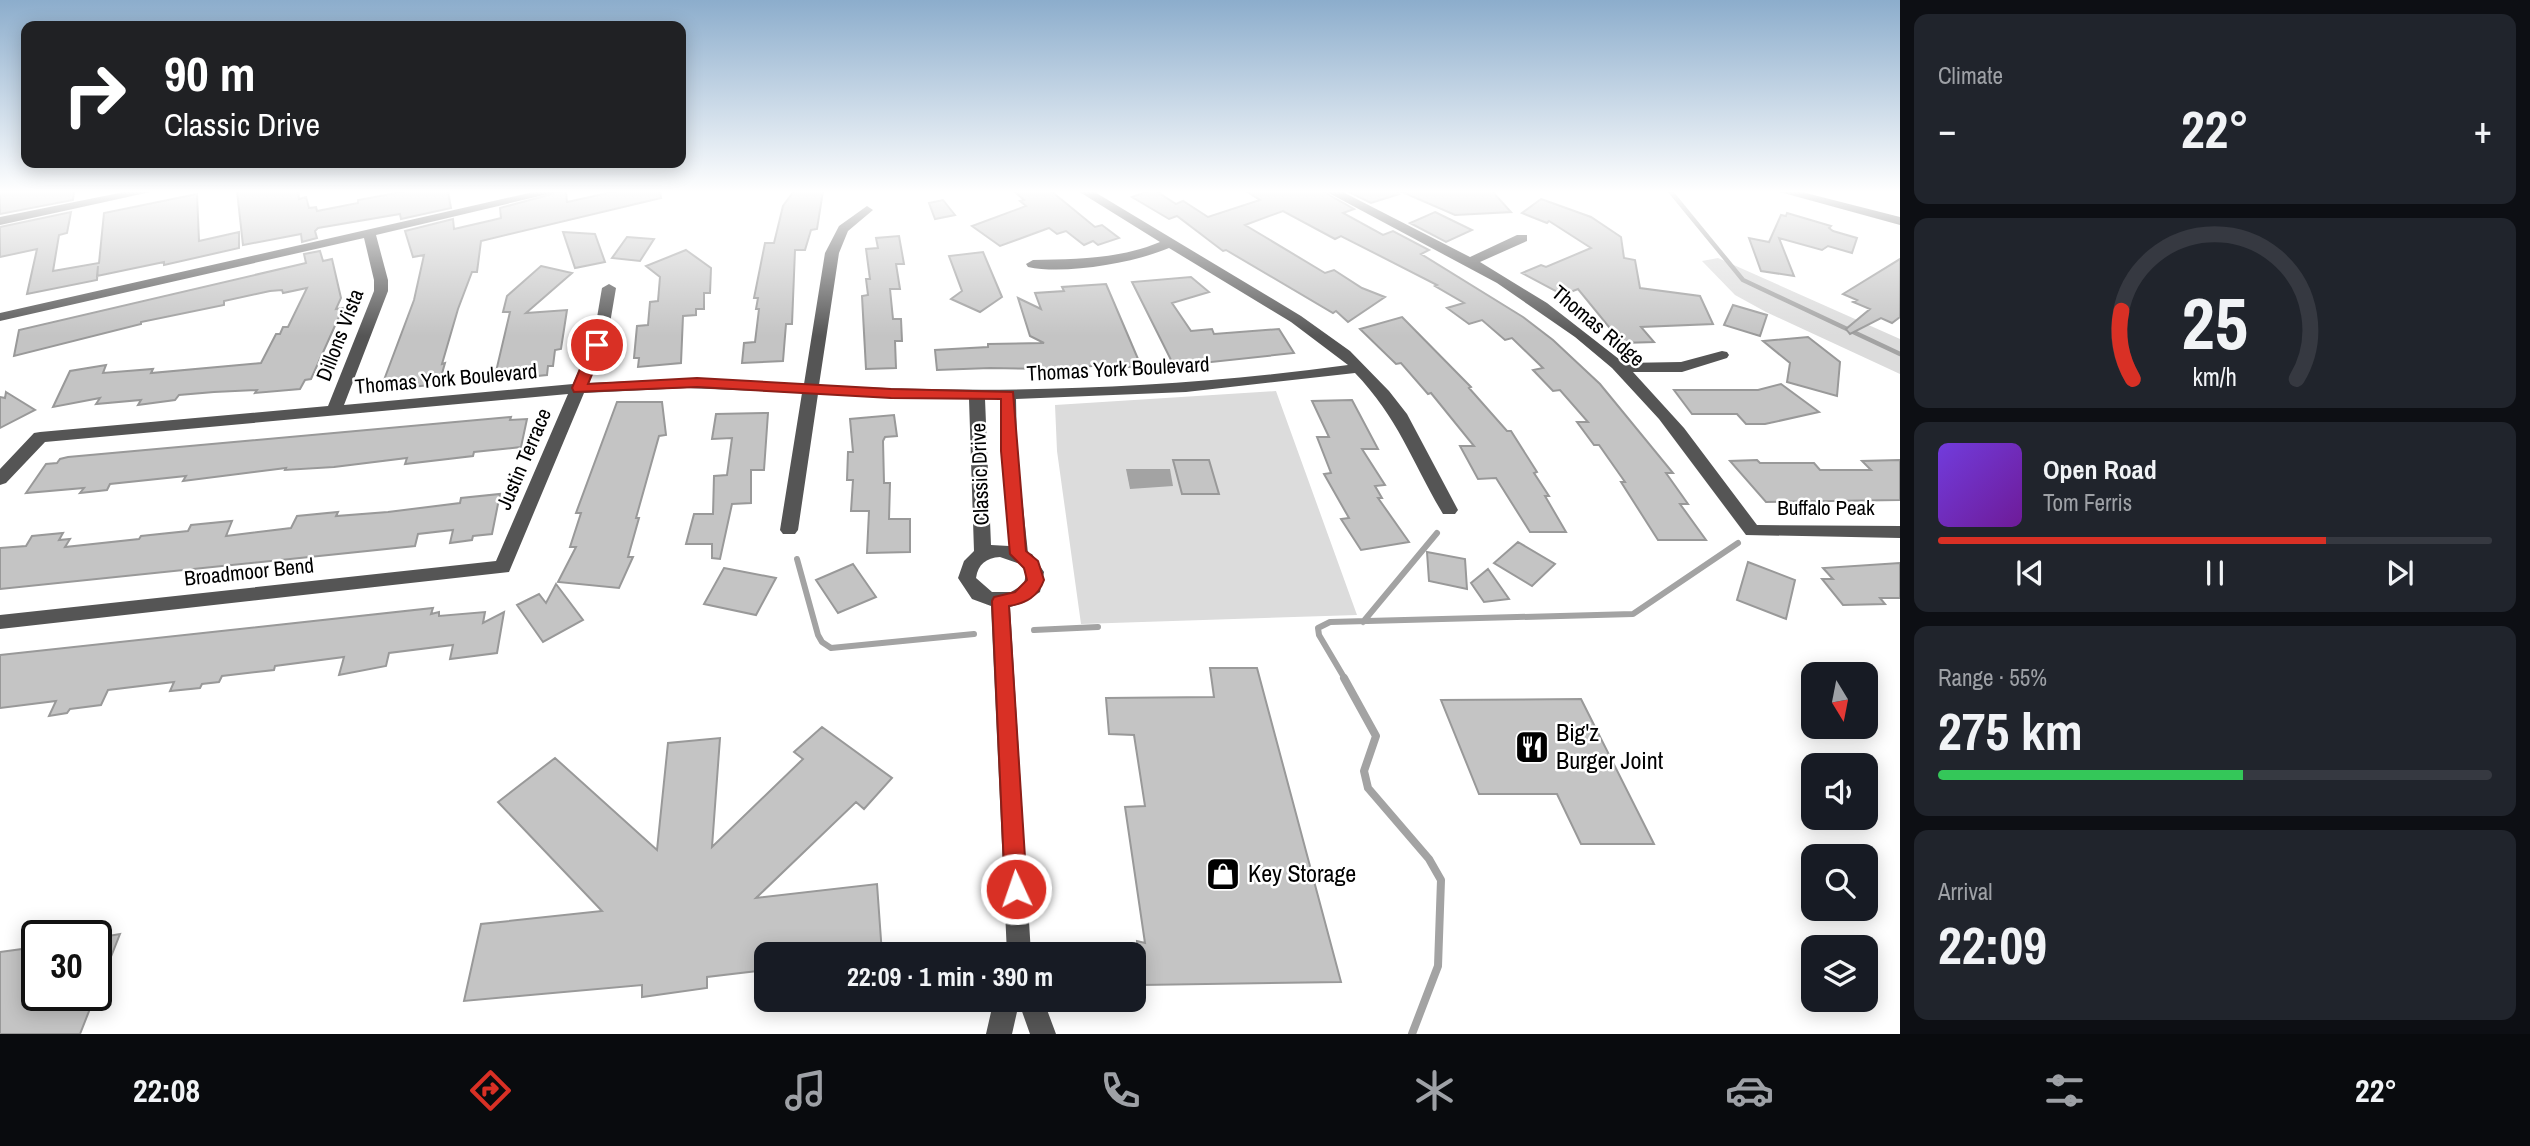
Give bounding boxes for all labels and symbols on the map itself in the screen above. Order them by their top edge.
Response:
street label: Thomas Ridge [1546,278,1651,373]
street label: Dillons Vista [309,284,370,385]
pin [567,315,627,375]
street label: Thomas York Boulevard [1026,349,1210,388]
street label: Thomas York Boulevard [354,356,538,401]
street label: Justin Terrace [489,403,558,514]
street label: Classic Drive [963,422,996,526]
street label: Buffalo Peak [1777,493,1875,522]
street label: Broadmoor Bend [183,550,315,593]
north arrow [1801,662,1878,738]
place label: Big'z Burger Joint [1556,716,1664,776]
restaurant icon: Big'z Burger Joint [1513,728,1551,766]
position arrow [979,852,1053,926]
shop icon: Key Storage [1204,855,1242,893]
place label: Key Storage [1248,857,1356,889]
speed limit sign: 30 [21,920,112,1011]

